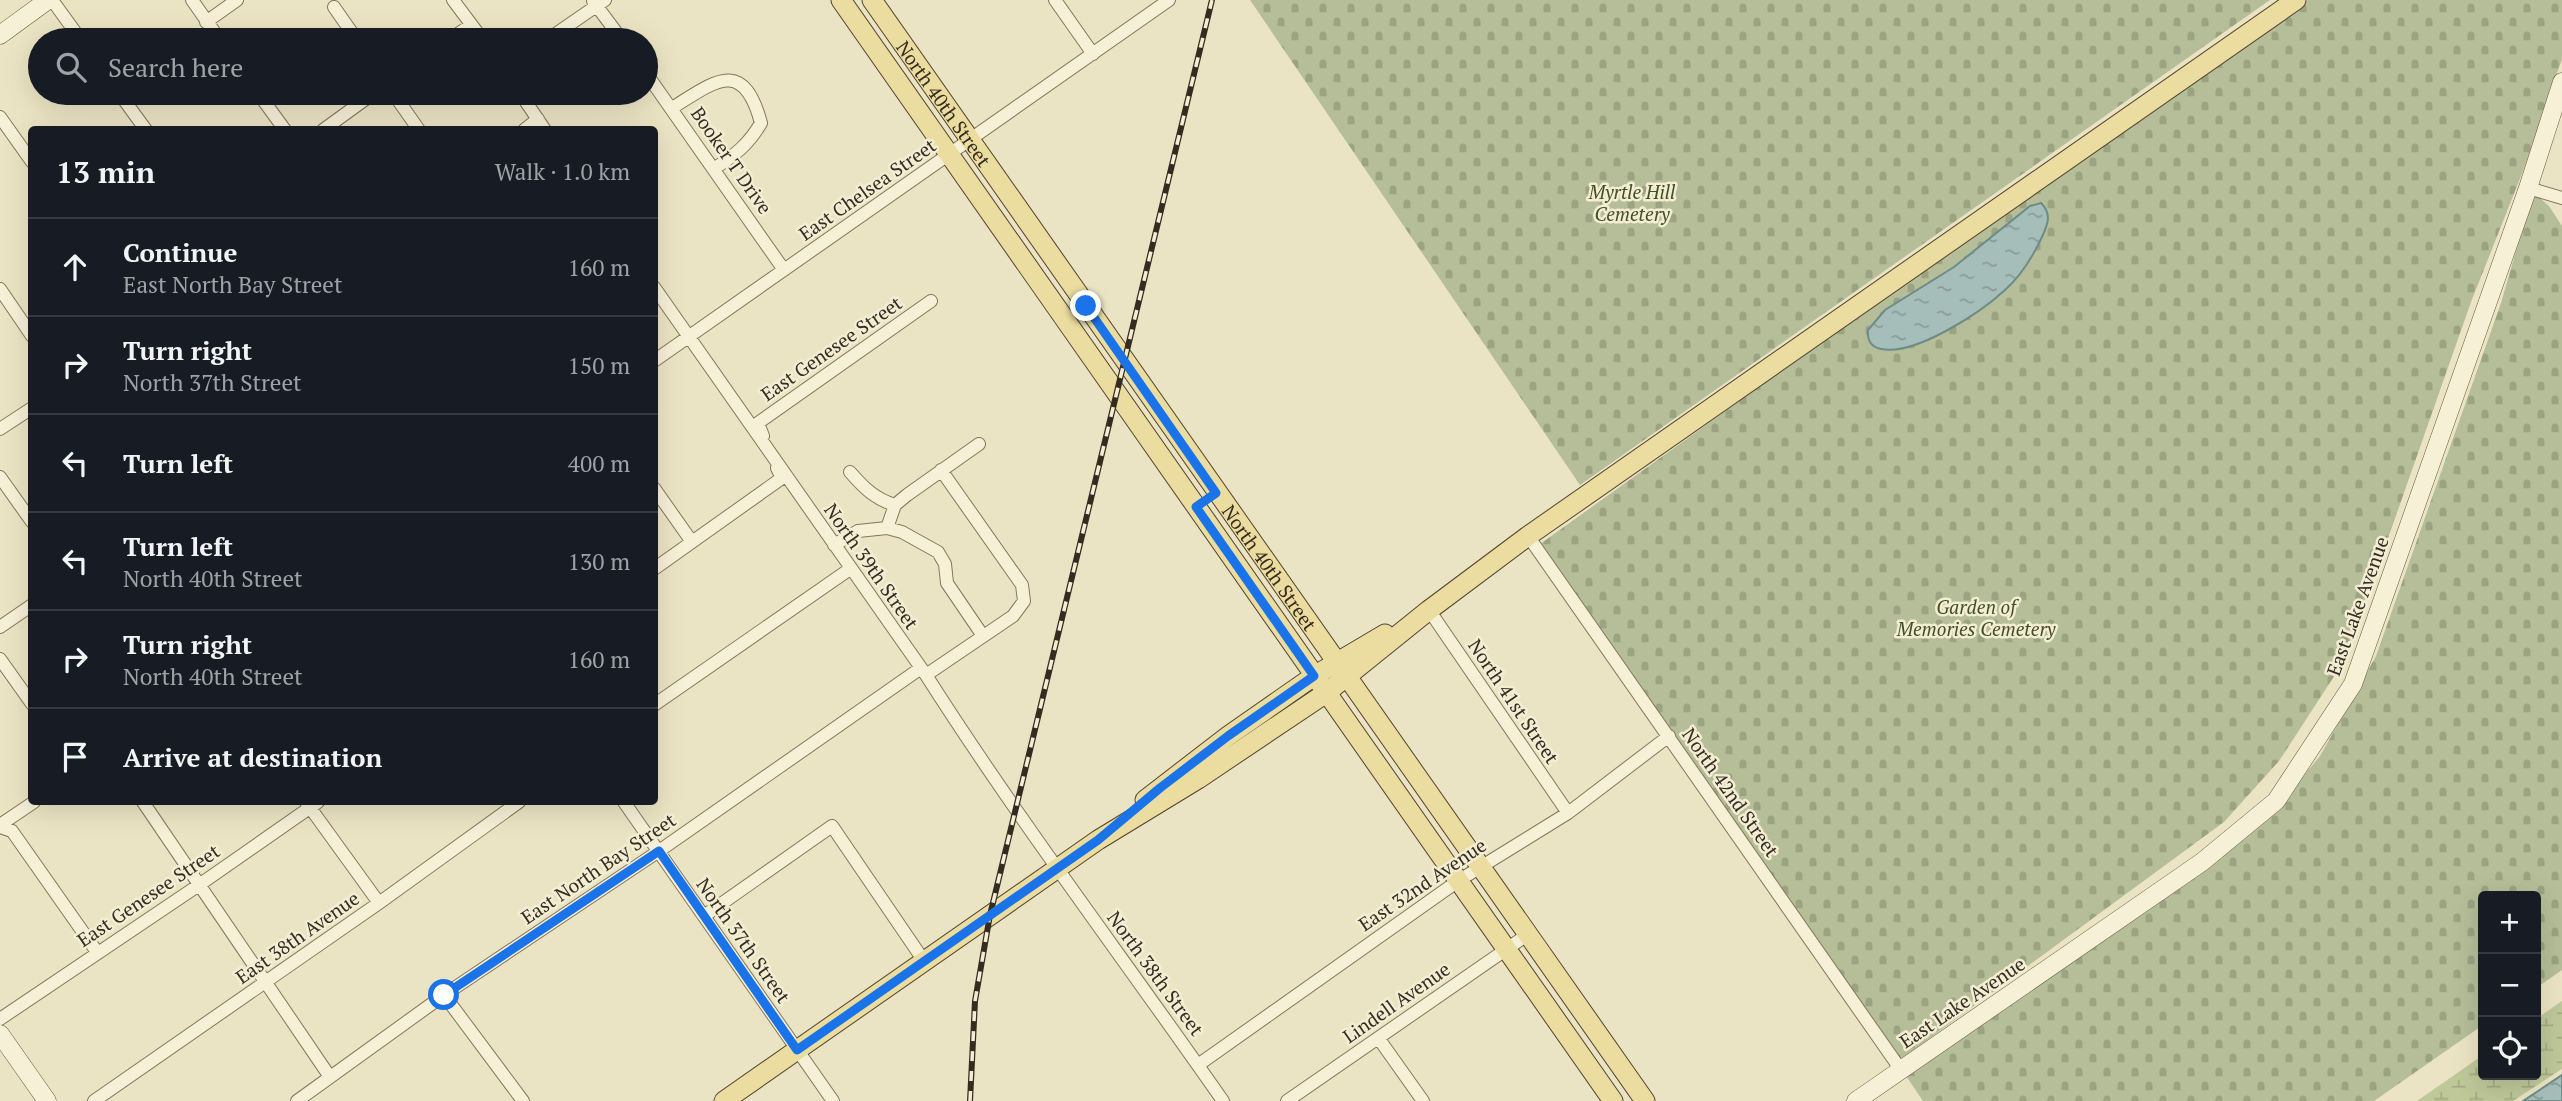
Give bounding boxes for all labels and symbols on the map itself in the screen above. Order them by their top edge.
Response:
street label: North 40th Street [892,35,997,171]
street label: Booker T Drive [686,101,778,219]
street label: East Chelsea Street [794,132,940,246]
park label: Myrtle Hill Cemetery [1588,179,1676,226]
street label: East Genesee Street [756,290,906,406]
route end [1070,290,1101,321]
street label: North 39th Street [819,498,925,634]
street label: North 40th Street [1217,499,1323,635]
street label: East Lake Avenue [2320,533,2394,679]
park label: Garden of Memories Cemetery [1896,594,2057,641]
street label: North 41st Street [1463,634,1565,768]
street label: North 42nd Street [1677,723,1785,861]
street label: East North Bay Street [516,807,680,929]
street label: East 32nd Avenue [1353,832,1491,936]
street label: East Genesee Street [72,838,224,952]
street label: North 37th Street [691,872,797,1008]
street label: East 38th Avenue [230,885,364,989]
street label: North 38th Street [1102,906,1210,1040]
street label: East Lake Avenue [1894,951,2030,1053]
street label: Lindell Avenue [1337,956,1455,1048]
route start [428,979,459,1010]

